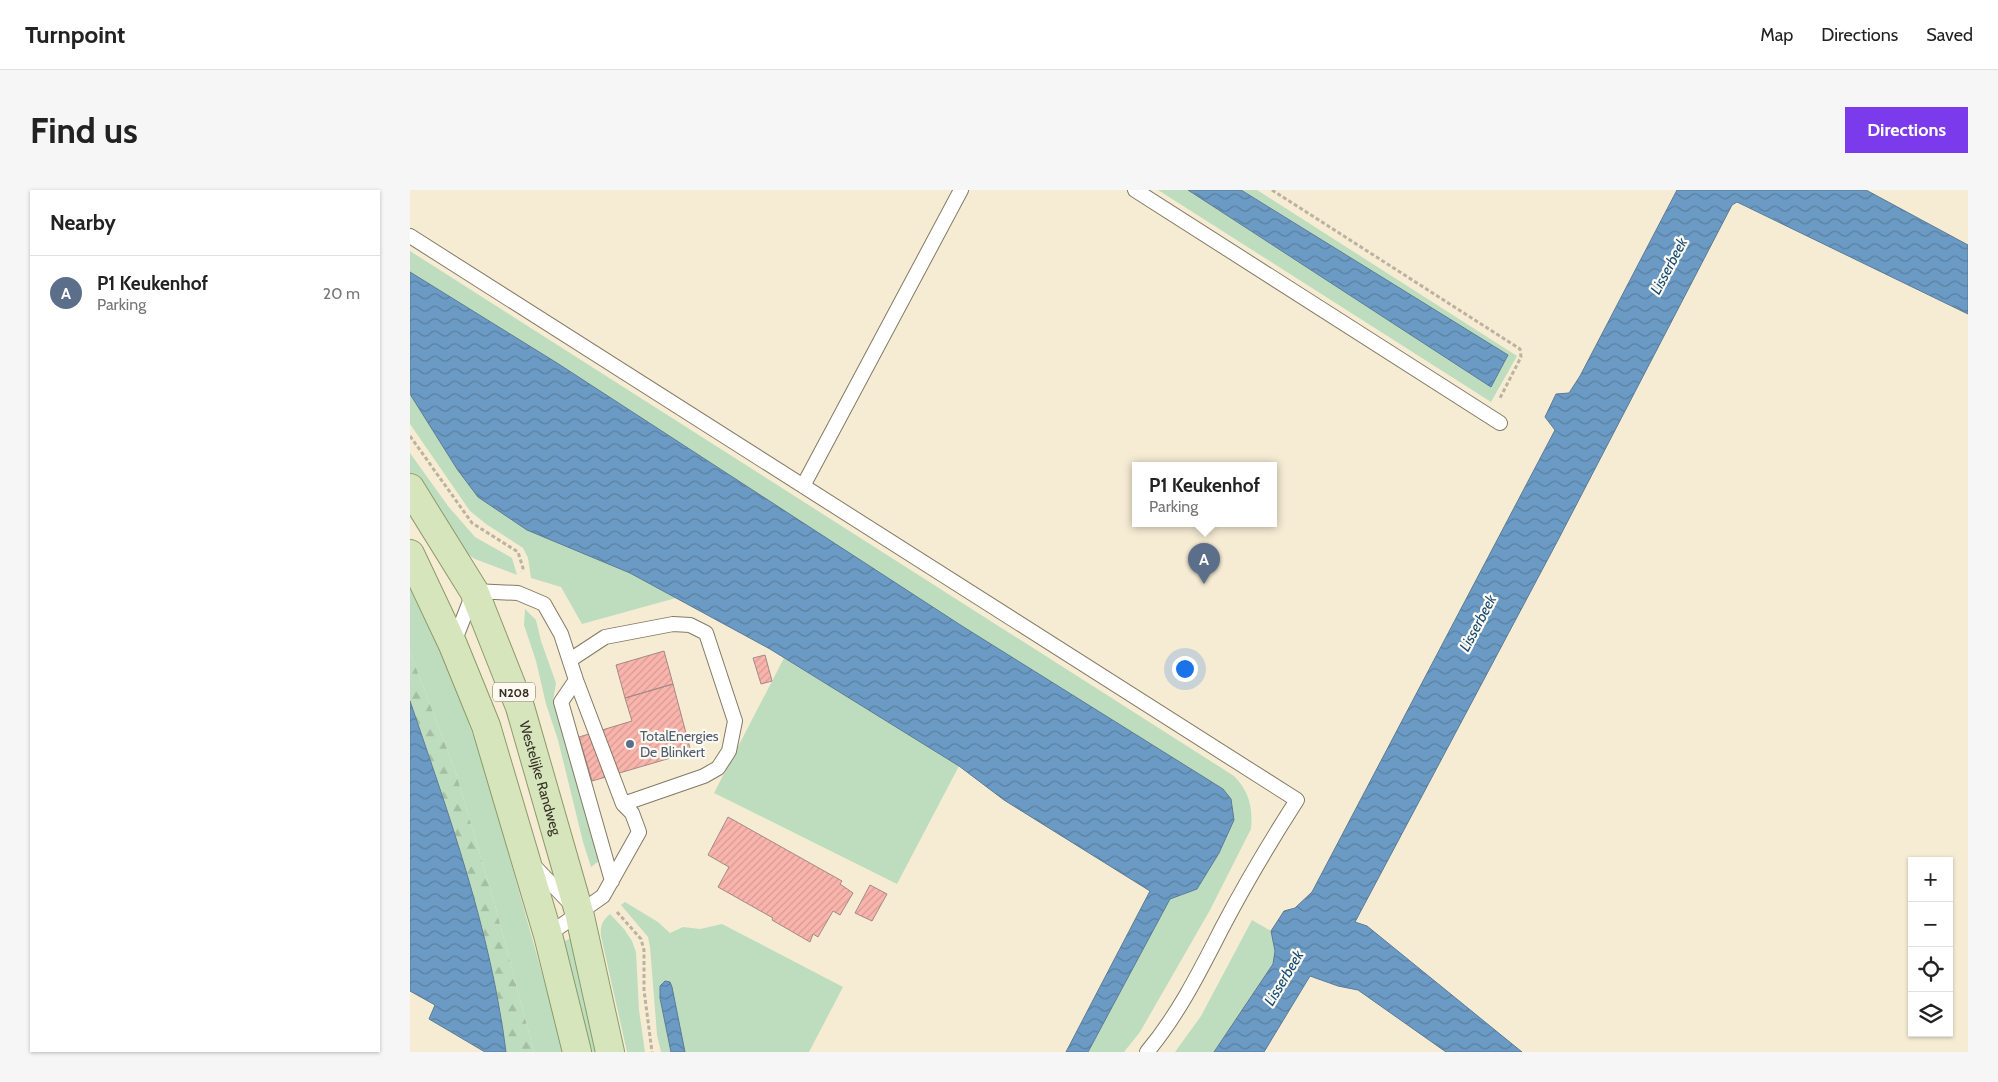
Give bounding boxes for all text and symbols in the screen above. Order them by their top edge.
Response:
text: Turnpoint [25,20,125,49]
text: Map [1760,24,1793,46]
text: Directions [1821,24,1898,46]
text: Saved [1926,24,1973,46]
button: Directions [1845,107,1968,153]
text: Find us [30,109,138,152]
text: Nearby [50,210,116,235]
water label: Lisserbeek [1647,234,1692,297]
text: P1 Keukenhof [97,272,208,295]
text: A [61,284,71,303]
text: 20 m [323,284,360,303]
text: Parking [97,295,146,314]
popup [1132,462,1277,527]
text: P1 Keukenhof [1149,474,1260,497]
text: Parking [1149,497,1198,516]
pin: A [1188,543,1220,584]
water label: Lisserbeek [1456,591,1501,654]
your location [1172,656,1198,682]
road number: N208 [493,682,535,702]
street label: Westelijke Randweg [515,719,566,838]
place label: TotalEnergies De Blinkert [640,727,719,761]
marker: TotalEnergies De Blinkert [624,738,636,750]
map controls [1908,857,1953,1037]
button: + [1908,857,1953,902]
button: − [1908,902,1953,947]
water label: Lisserbeek [1260,947,1308,1009]
button: locate [1908,947,1953,992]
button: layers [1908,992,1953,1037]

